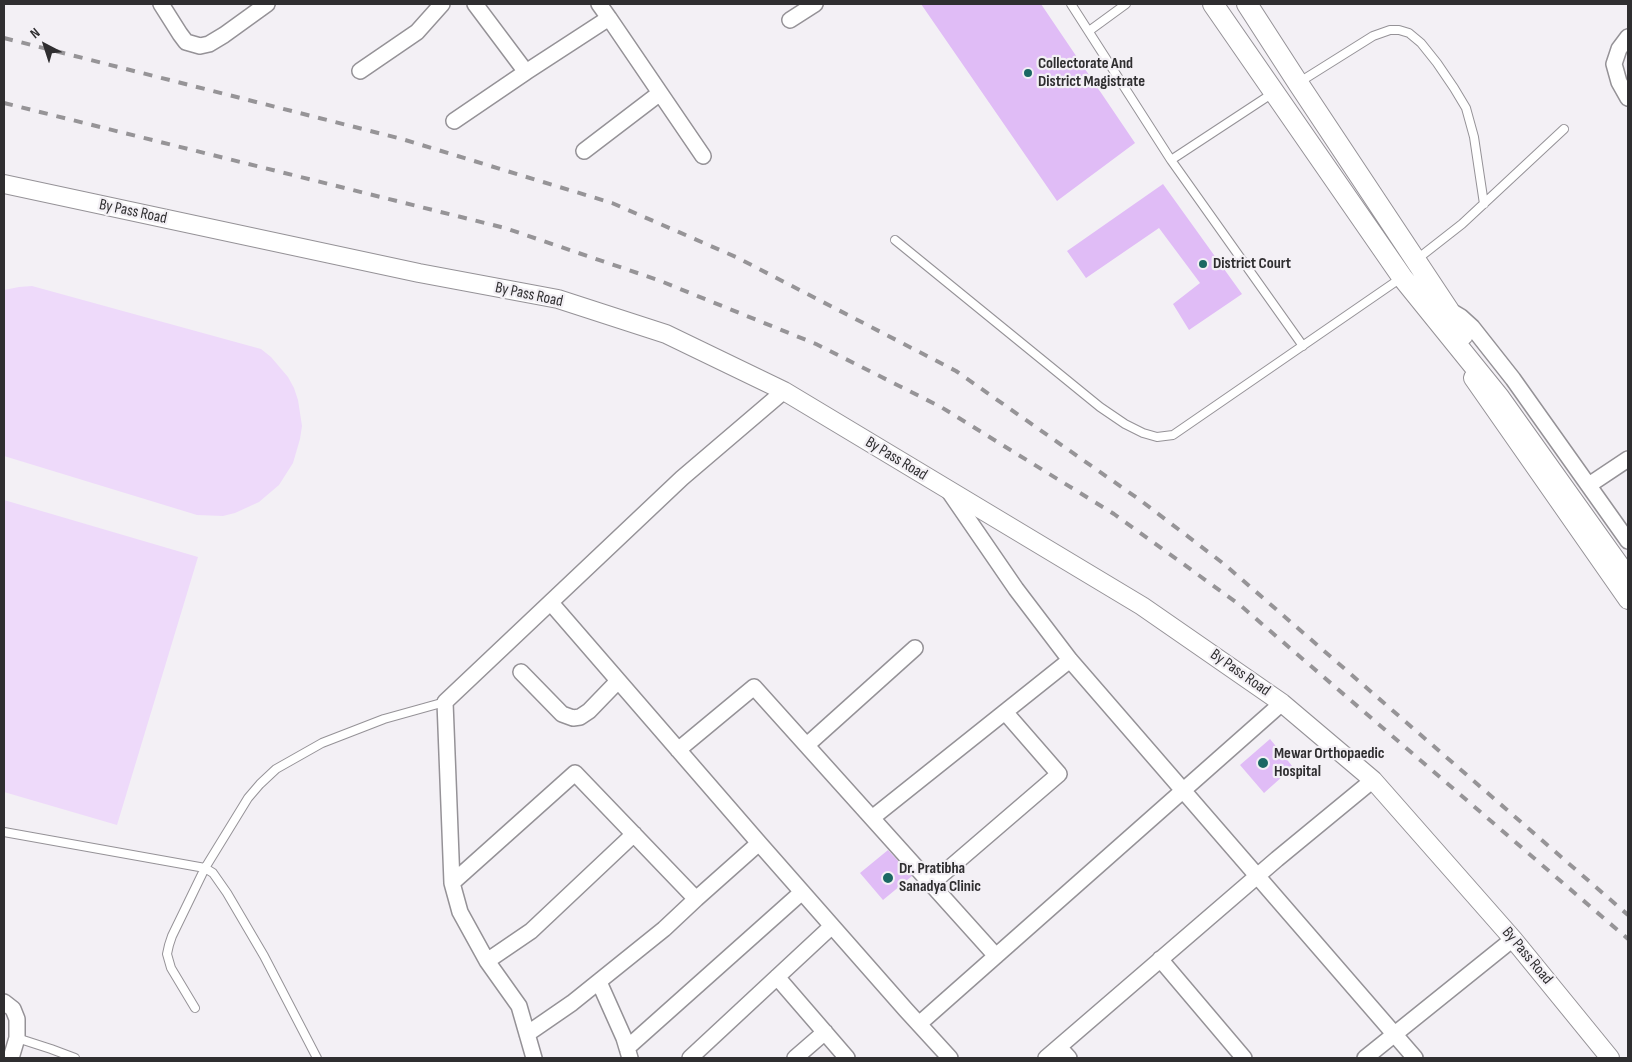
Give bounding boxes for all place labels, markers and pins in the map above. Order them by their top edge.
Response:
place label: Collectorate And District Magistrate [1038,54,1145,92]
marker: Collectorate And District Magistrate [1022,67,1034,79]
place label: District Court [1213,254,1291,274]
marker: District Court [1197,258,1209,270]
place label: Mewar Orthopaedic Hospital [1274,744,1384,782]
marker: Mewar Orthopaedic Hospital [1256,756,1270,770]
place label: Dr. Pratibha Sanadya Clinic [899,859,981,897]
marker: Dr. Pratibha Sanadya Clinic [881,871,895,885]

